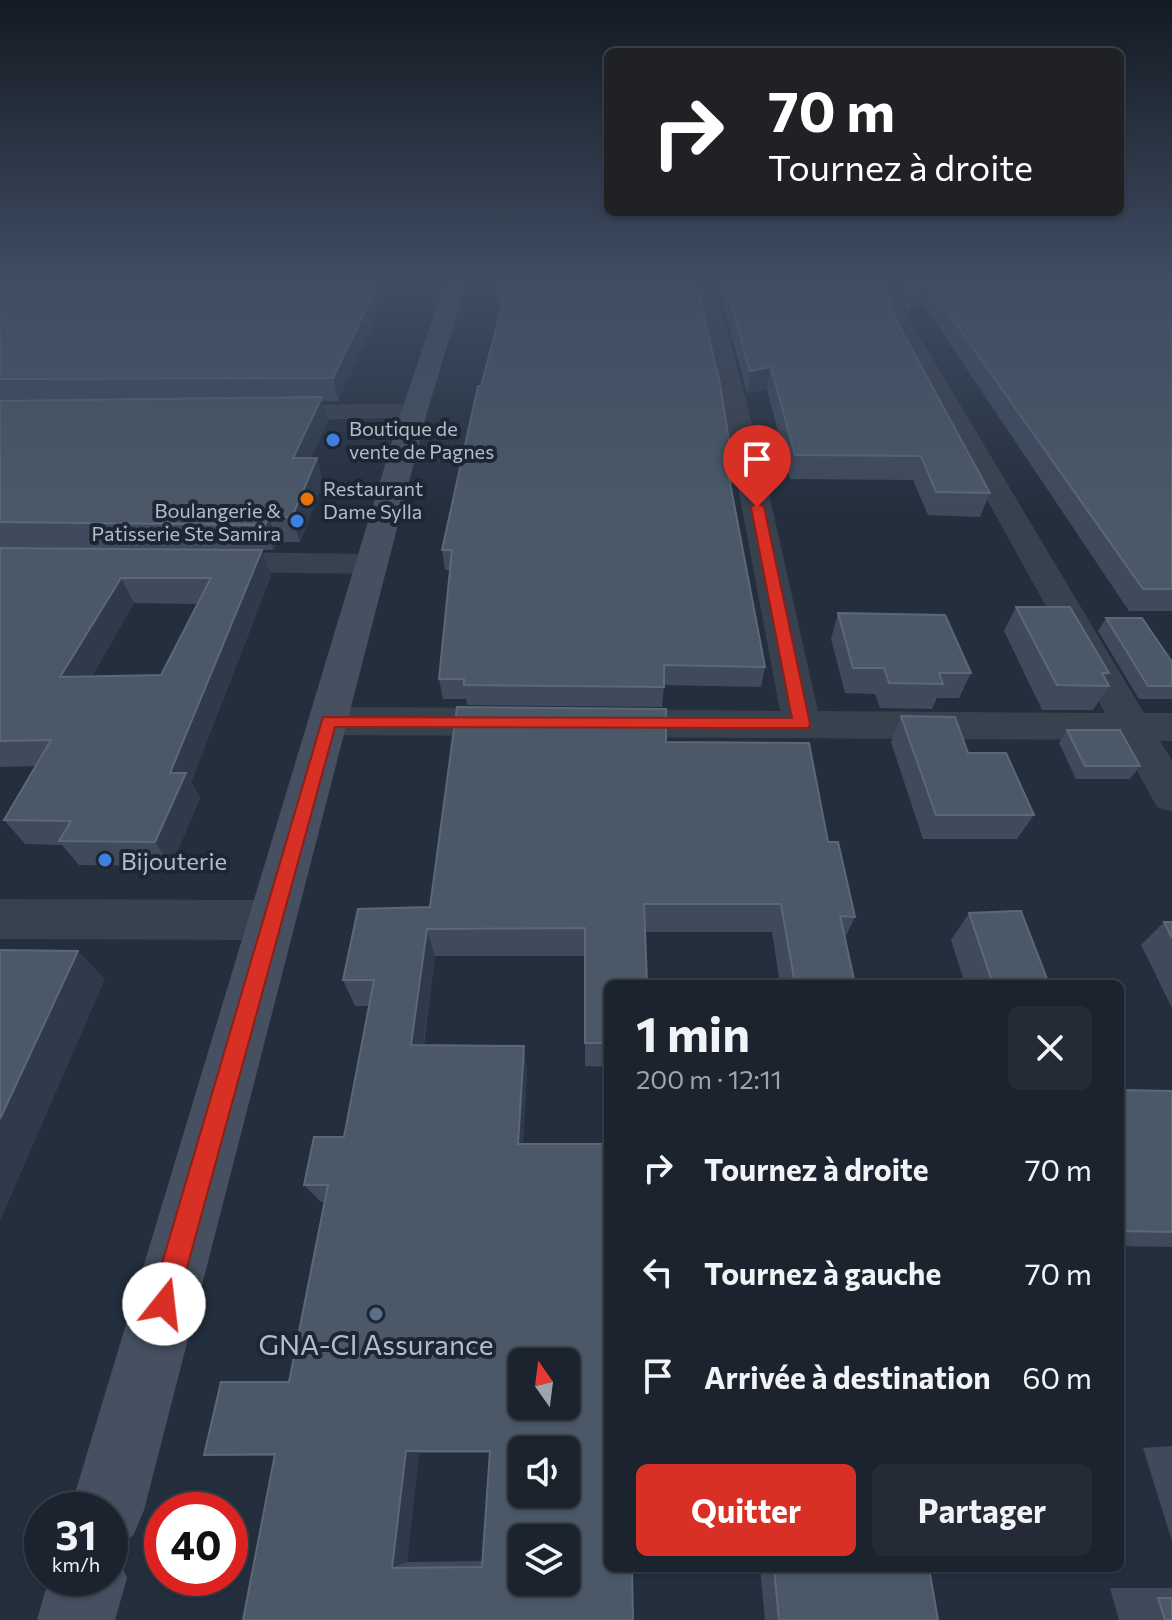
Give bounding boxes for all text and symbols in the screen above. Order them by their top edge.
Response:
text: 70 m [768,75,895,144]
icon: right [636,80,740,184]
text: Tournez à droite [768,144,1033,188]
place label: Boutique de vente de Pagnes [349,416,494,463]
pin [723,425,791,507]
marker: Boutique de vente de Pagnes [324,431,342,449]
icon: arrive [735,437,779,481]
place label: Restaurant Dame Sylla [323,476,423,523]
marker: Restaurant Dame Sylla [298,490,316,508]
place label: Boulangerie & Patisserie Ste Samira [91,498,281,545]
marker: Boulangerie & Patisserie Ste Samira [288,512,306,530]
place label: Bijouterie [121,846,227,875]
marker: Bijouterie [96,851,114,869]
text: 1 min [636,1003,750,1062]
button: close [1008,1006,1092,1090]
text: 200 m · 12:11 [636,1063,782,1094]
icon: right [636,1146,680,1190]
text: Tournez à droite [704,1150,928,1187]
text: 70 m [1025,1150,1092,1187]
icon: left [636,1250,680,1294]
text: Tournez à gauche [704,1254,941,1291]
text: 70 m [1025,1254,1092,1291]
position arrow [122,1262,206,1346]
marker: GNA-CI Assurance [367,1305,385,1323]
place label: GNA-CI Assurance [258,1327,494,1361]
north arrow [508,1348,580,1420]
map controls [508,1348,580,1596]
icon: arrive [636,1354,680,1398]
text: Arrivée à destination [704,1358,991,1395]
text: 60 m [1022,1358,1092,1395]
button: sound [508,1436,580,1508]
button: Quitter [636,1464,856,1556]
button: Partager [872,1464,1092,1556]
speed limit sign: 40 [144,1492,248,1596]
text: 31 [55,1509,97,1558]
button: layers [508,1524,580,1596]
text: km/h [52,1552,100,1576]

